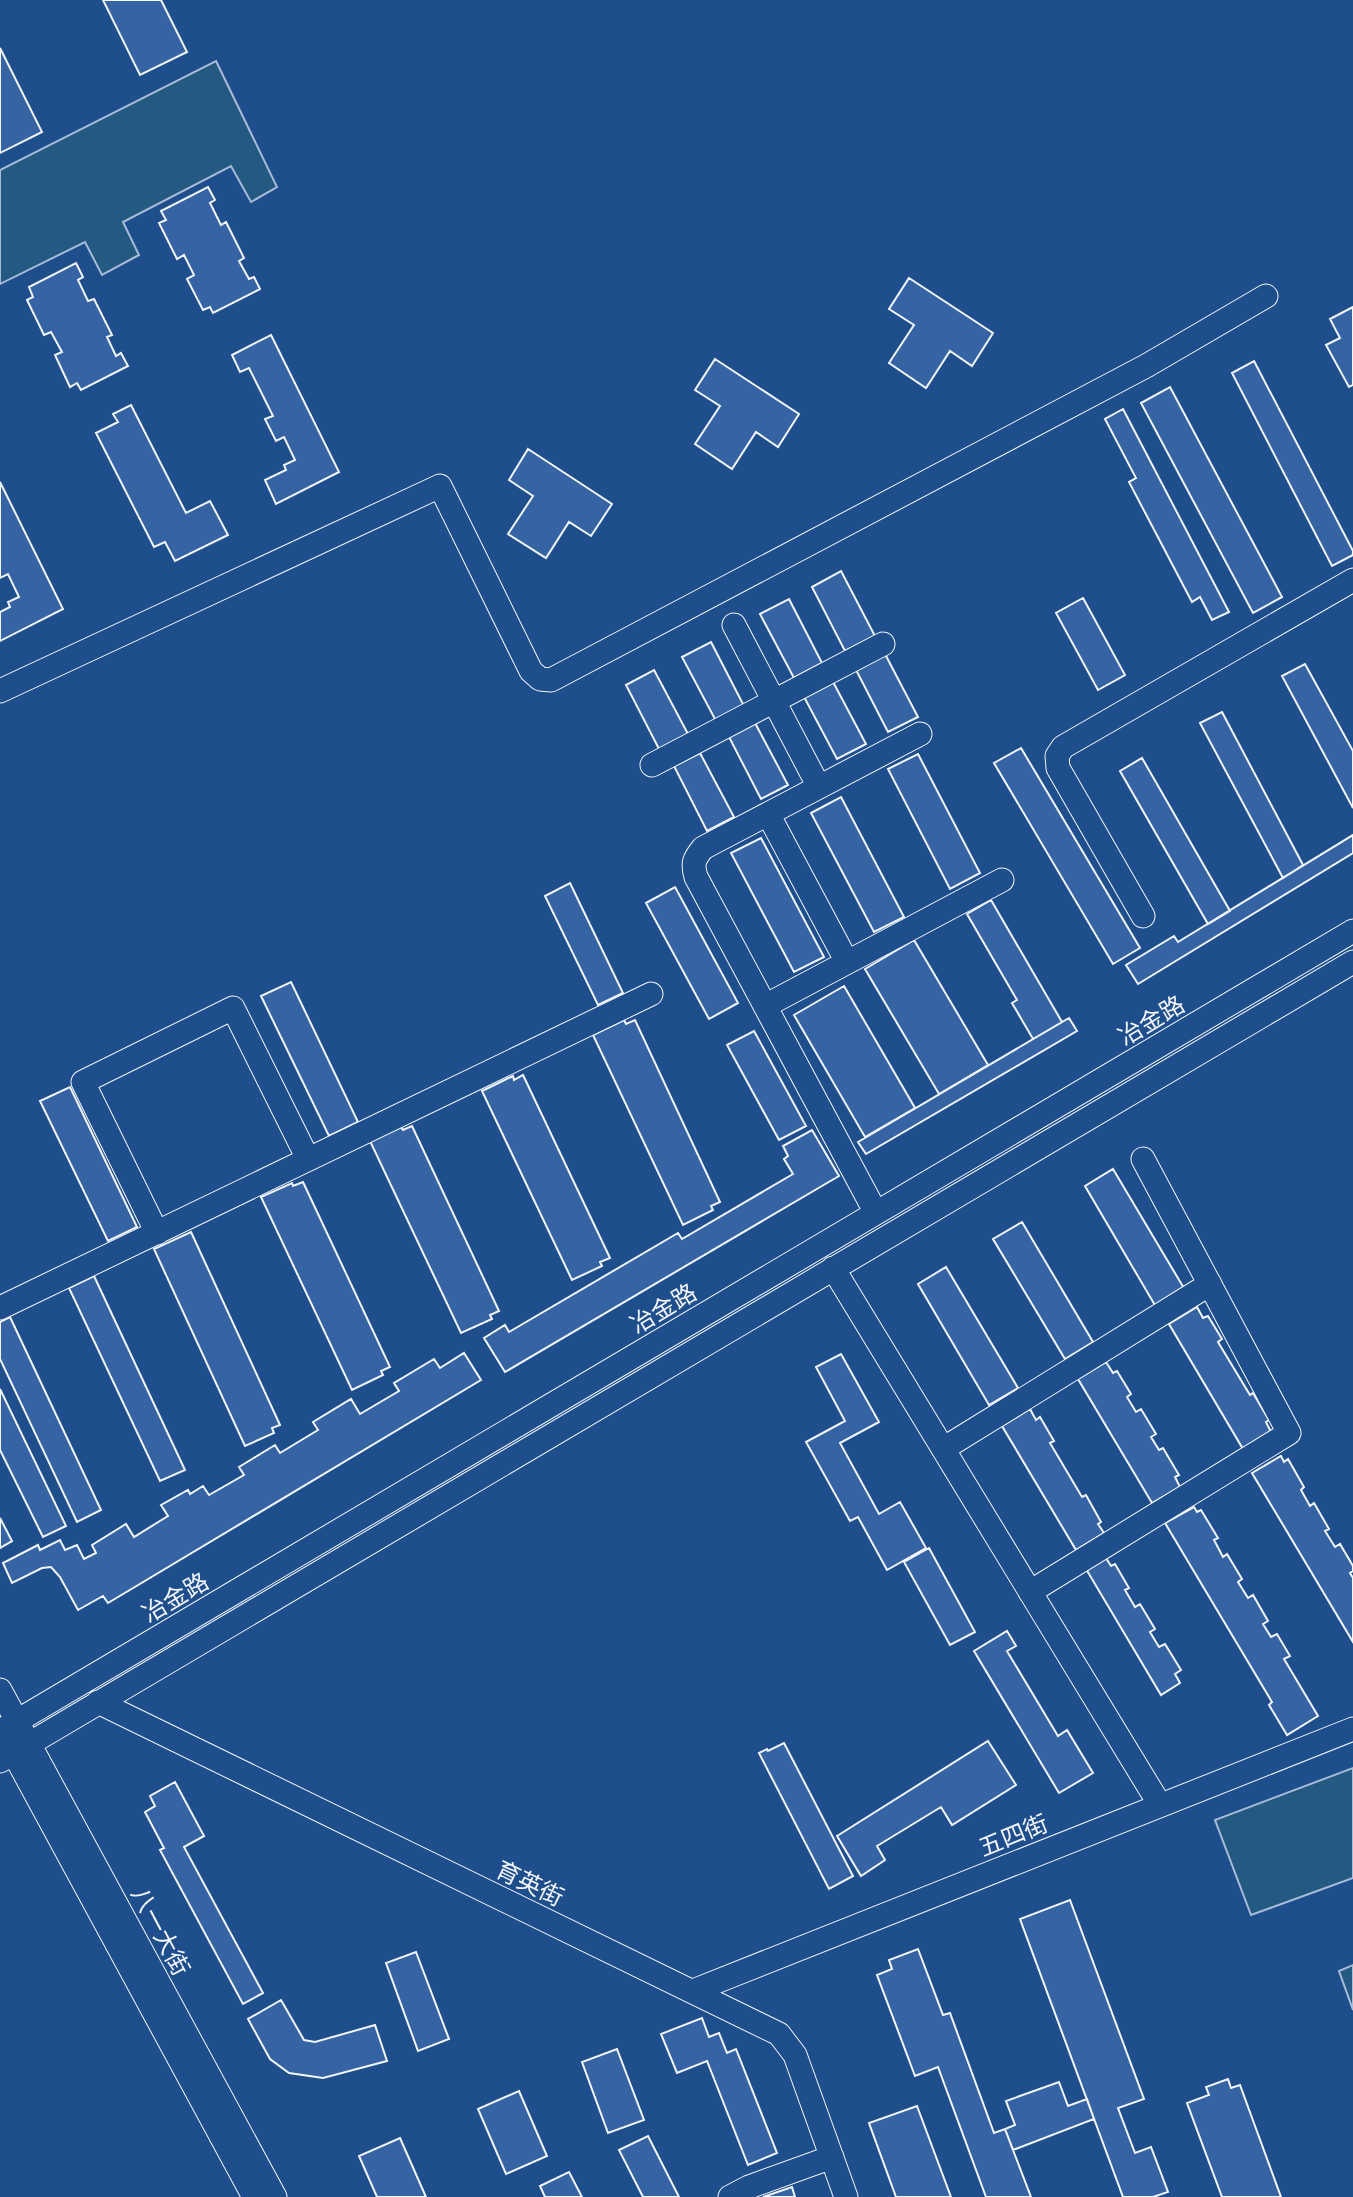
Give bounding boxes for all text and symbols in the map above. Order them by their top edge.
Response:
street label: 冶金路 [1112,989,1190,1051]
street label: 冶金路 [624,1277,702,1339]
street label: 冶金路 [136,1566,214,1628]
street label: 五四街 [974,1808,1052,1862]
street label: 育英街 [491,1854,569,1912]
street label: 八一大街 [125,1882,197,1980]

